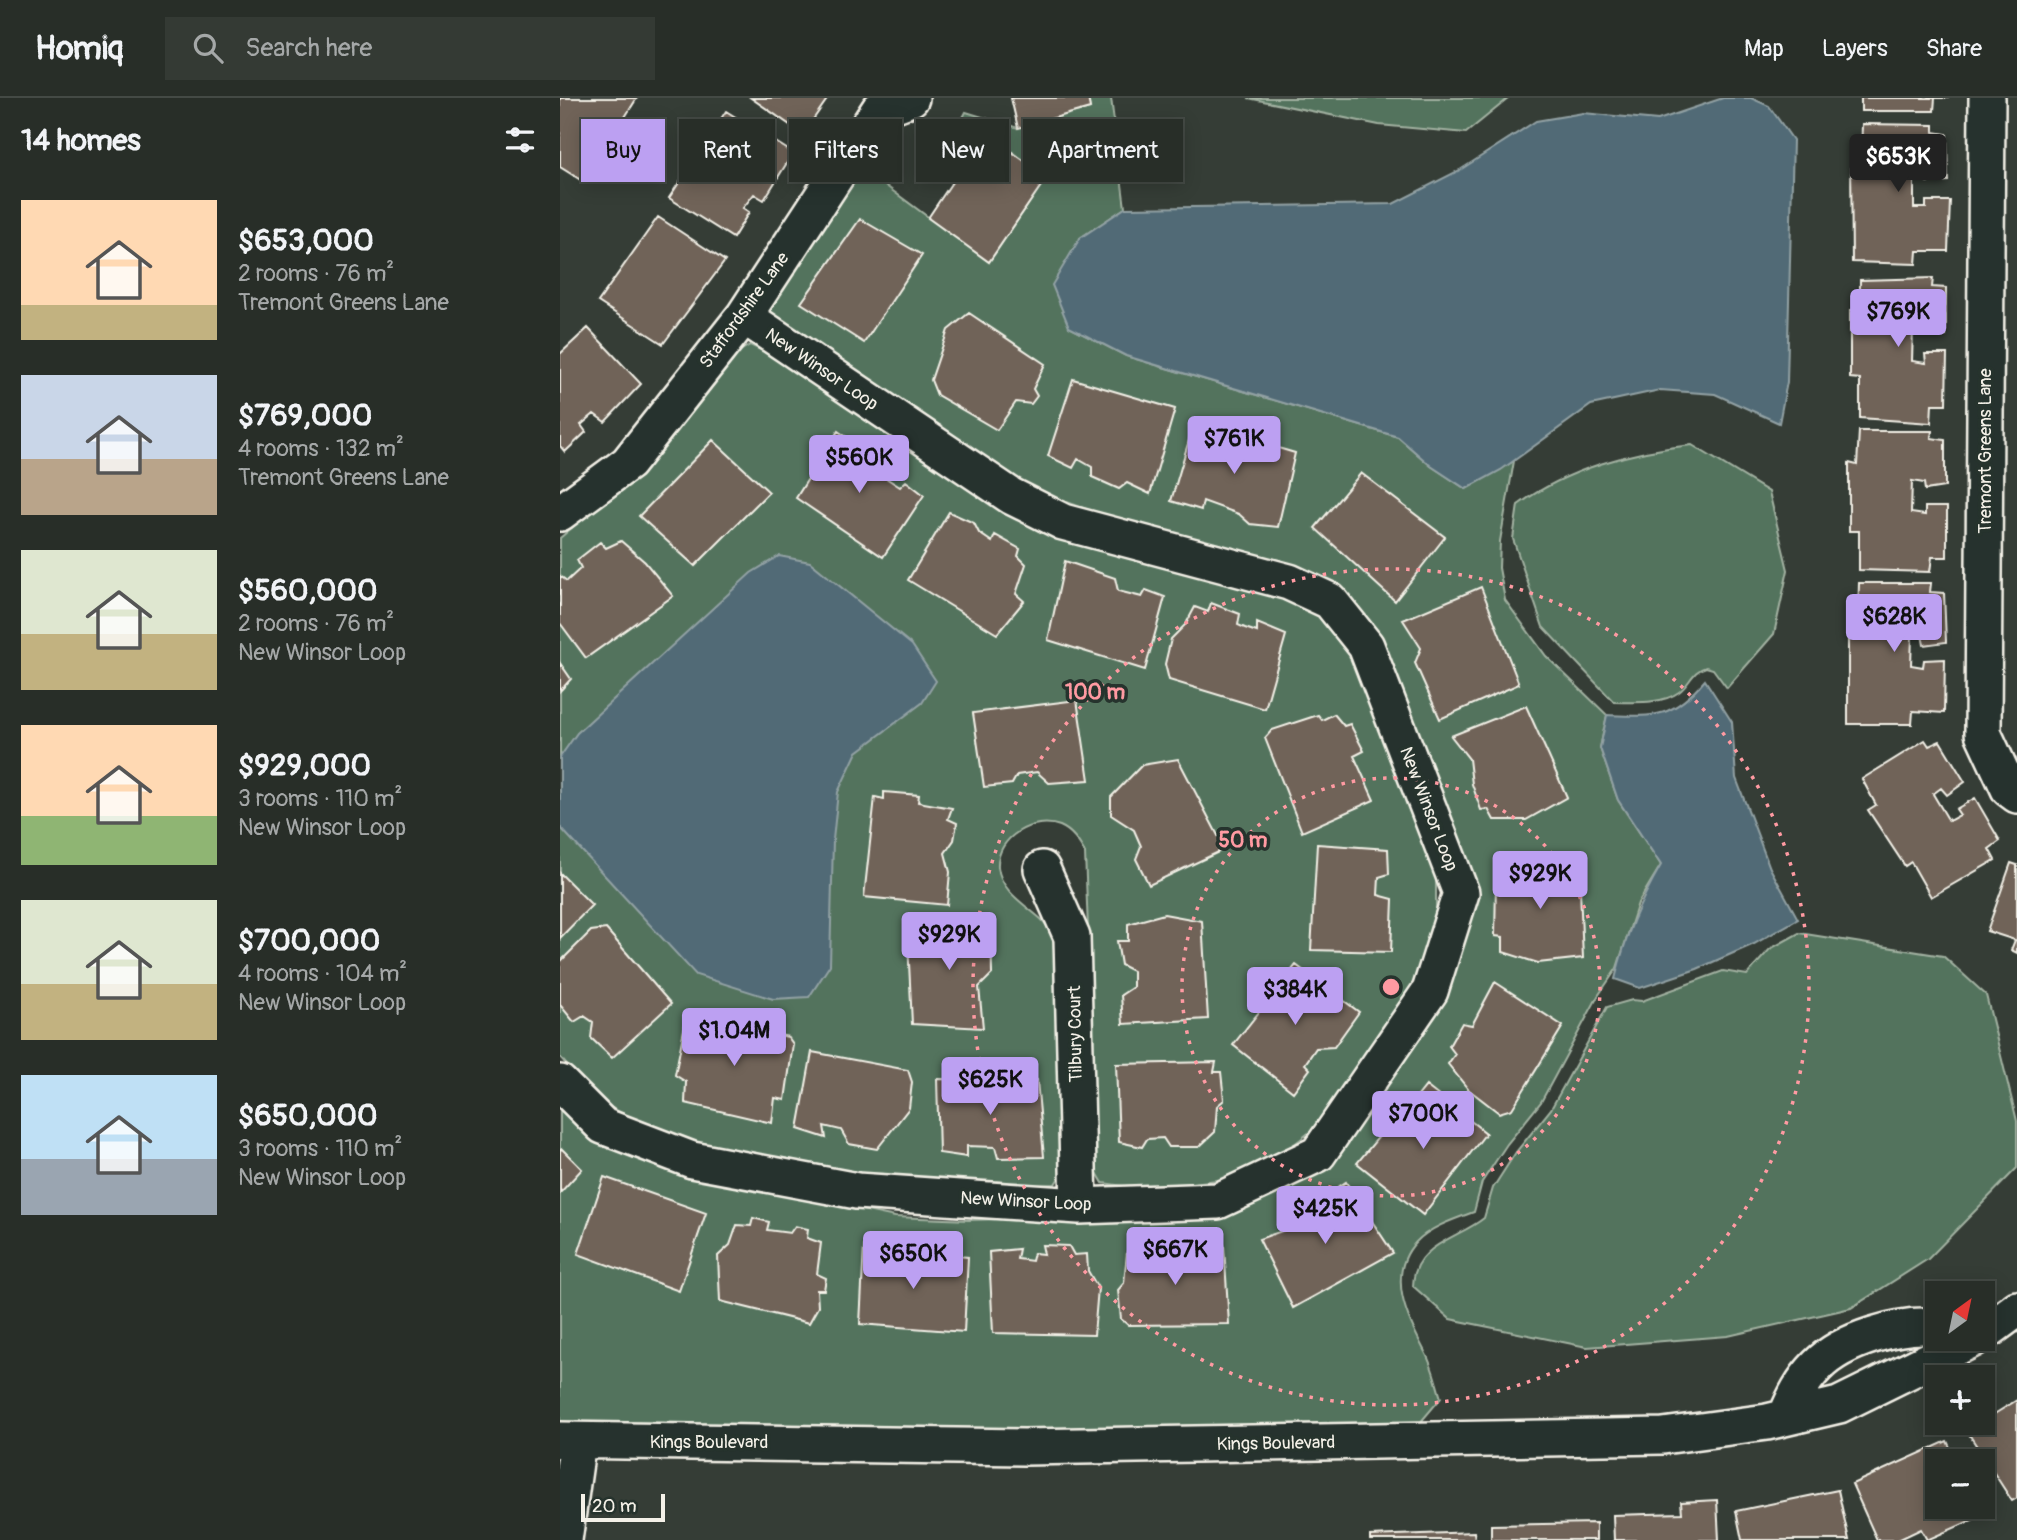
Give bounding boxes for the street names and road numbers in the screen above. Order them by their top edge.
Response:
street label: Staffordshire Lane [694,248,794,373]
street label: New Winsor Loop [761,323,883,416]
street label: Tremont Greens Lane [1974,368,1997,534]
street label: New Winsor Loop [1394,744,1463,875]
street label: Tilbury Court [1063,985,1088,1083]
street label: New Winsor Loop [960,1187,1092,1216]
street label: Kings Boulevard [650,1431,768,1454]
street label: Kings Boulevard [1217,1431,1335,1456]

